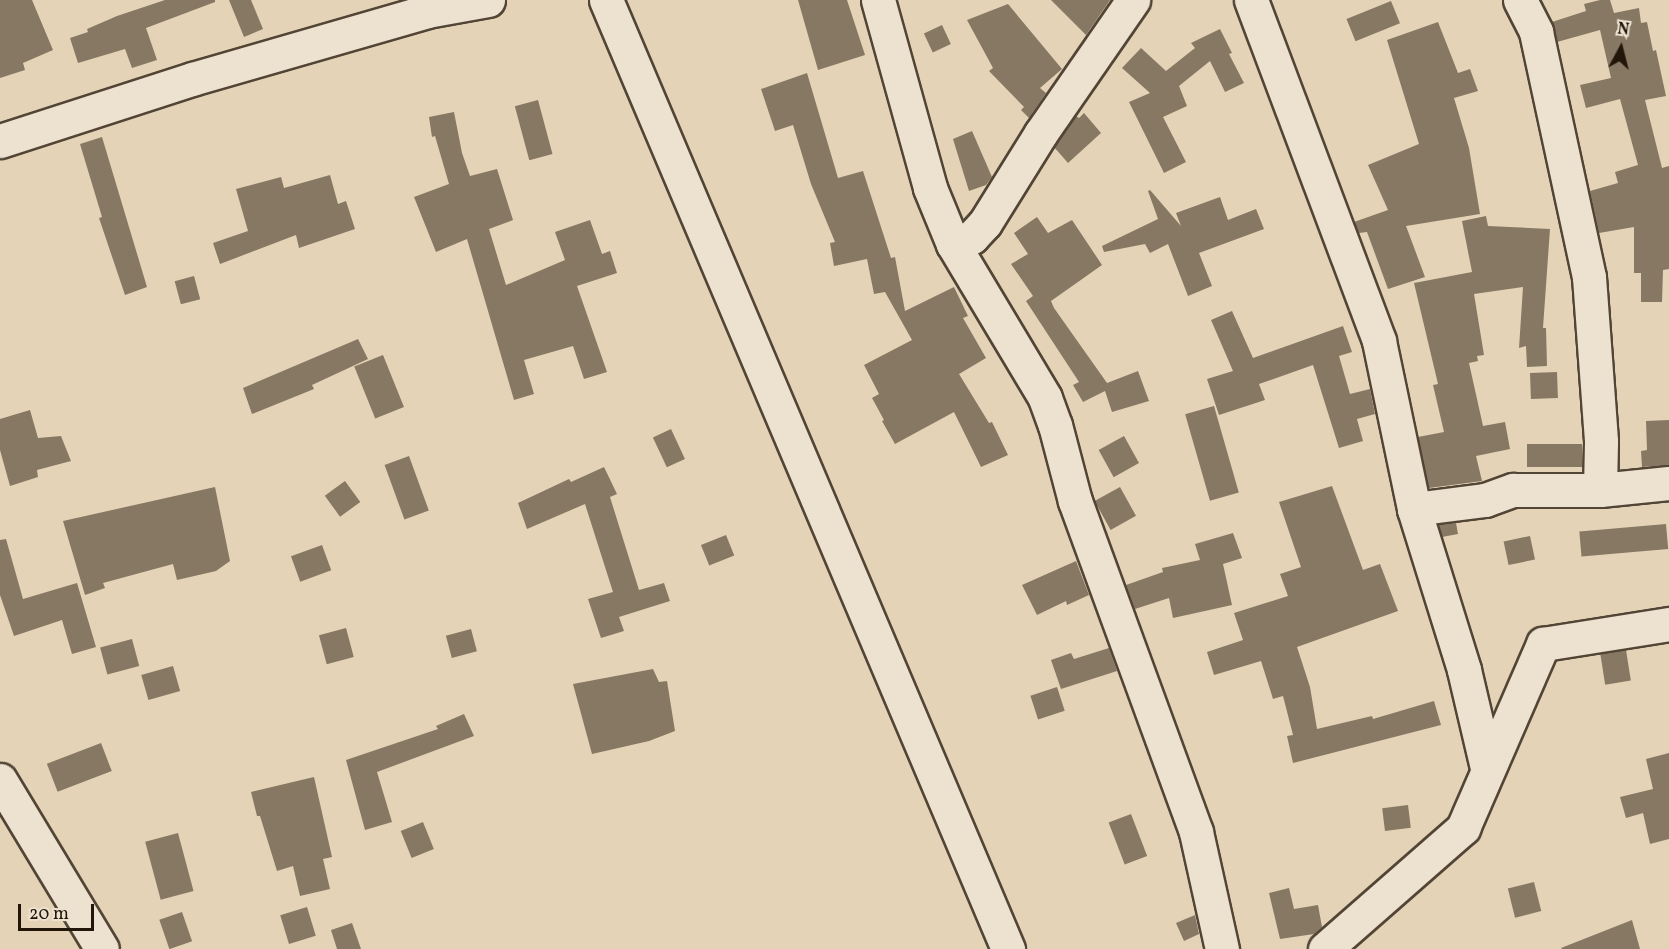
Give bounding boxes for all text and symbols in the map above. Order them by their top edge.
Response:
north arrow [1591,18,1651,78]
text: N [1616,19,1630,42]
scale bar [21,892,98,930]
text: 20 m [29,902,69,927]

